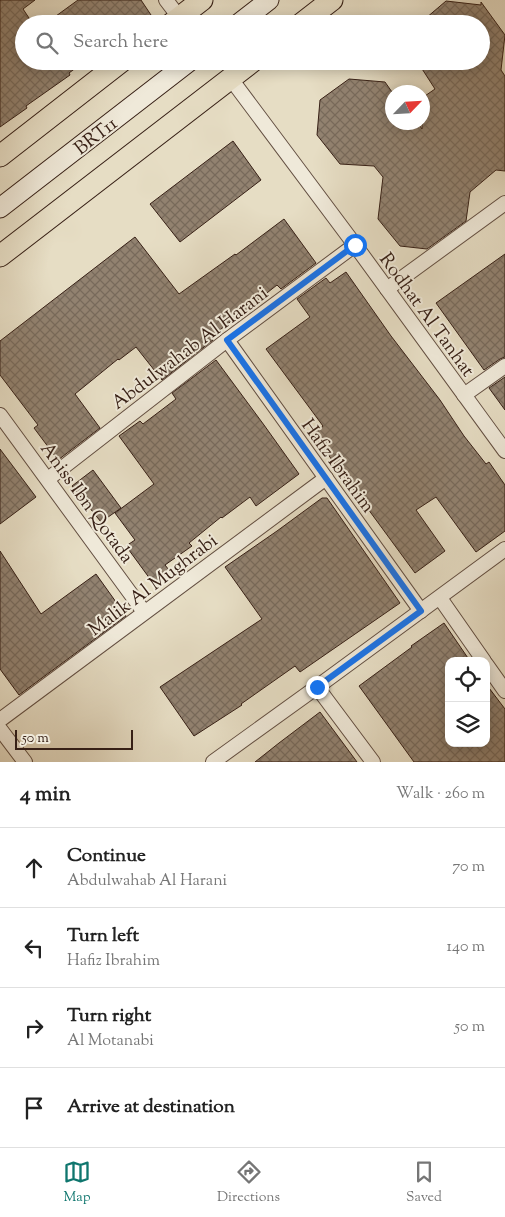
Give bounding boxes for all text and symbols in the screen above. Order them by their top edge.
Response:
search box [15,15,490,70]
icon: search [33,29,61,57]
text: Search here [73,29,168,56]
north arrow [385,85,430,130]
street label: BRT11 [69,111,124,163]
route start [344,234,367,257]
street label: Rodhat Al Tanhat [372,248,480,383]
street label: Abdulwahab Al Harani [106,281,275,417]
street label: Hafiz Ibrahim [294,414,381,519]
street label: Aniss Ibn Qotada [33,437,139,570]
street label: Malik Al Mughrabi [83,528,224,644]
map controls [445,657,490,747]
button: locate [445,657,490,702]
route end [306,676,329,699]
button: layers [445,702,490,747]
scale bar [15,727,132,750]
text: 50 m [22,729,49,749]
text: 4 min [20,780,71,810]
text: Walk · 260 m [396,783,485,806]
text: Continue [67,843,146,870]
icon: ahead [20,854,48,882]
text: 70 m [452,856,485,879]
text: Abdulwahab Al Harani [67,870,227,893]
text: Turn left [67,923,139,950]
icon: left [20,934,48,962]
text: 140 m [447,936,485,959]
text: Hafiz Ibrahim [67,950,160,973]
text: Turn right [67,1003,151,1030]
icon: right [20,1014,48,1042]
text: 50 m [454,1016,485,1039]
text: Al Motanabi [67,1030,154,1053]
icon: arrive [20,1094,48,1122]
text: Arrive at destination [67,1094,235,1121]
tab: Map [63,1158,91,1208]
tab: Directions [217,1158,280,1208]
tab: Saved [406,1158,442,1208]

